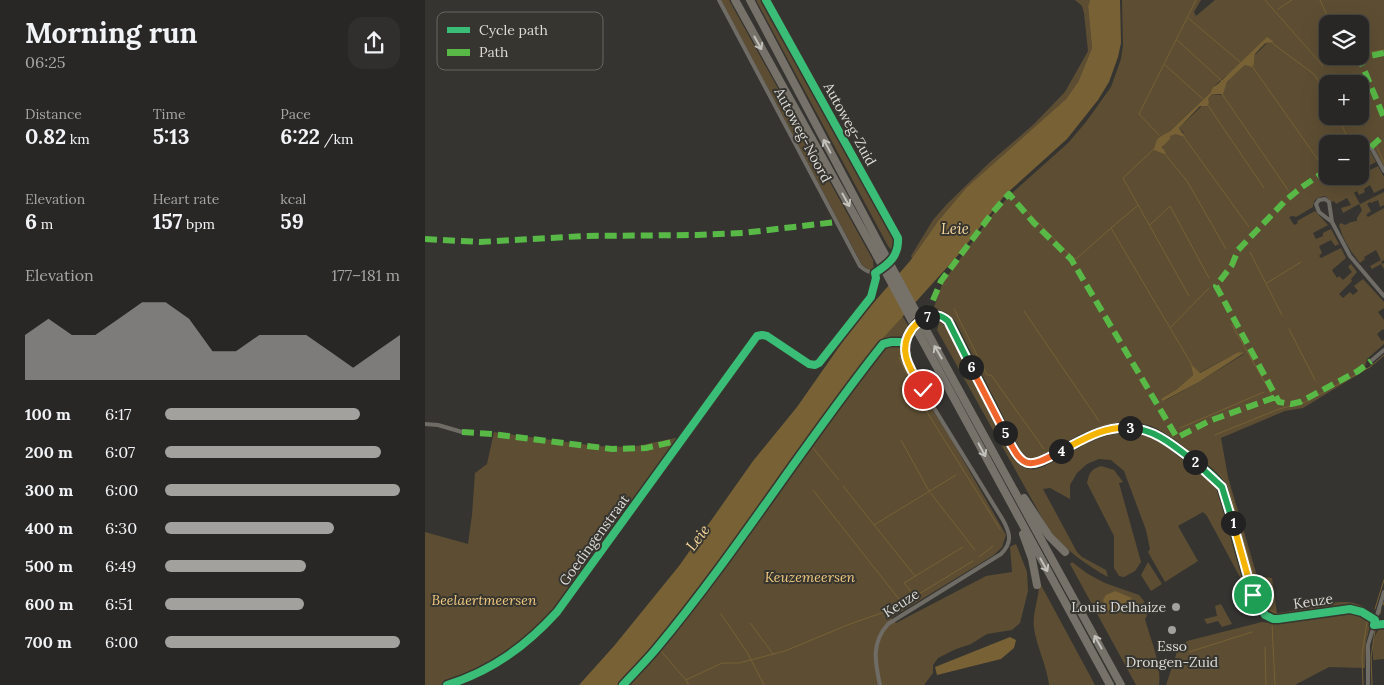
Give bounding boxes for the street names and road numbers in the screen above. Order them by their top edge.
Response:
street label: Autoweg-Zuid [819,78,880,169]
street label: Autoweg-Noord [770,84,836,186]
street label: Goedingenstraat [555,490,634,589]
street label: Keuze [879,584,923,621]
street label: Keuze [1292,589,1334,613]

